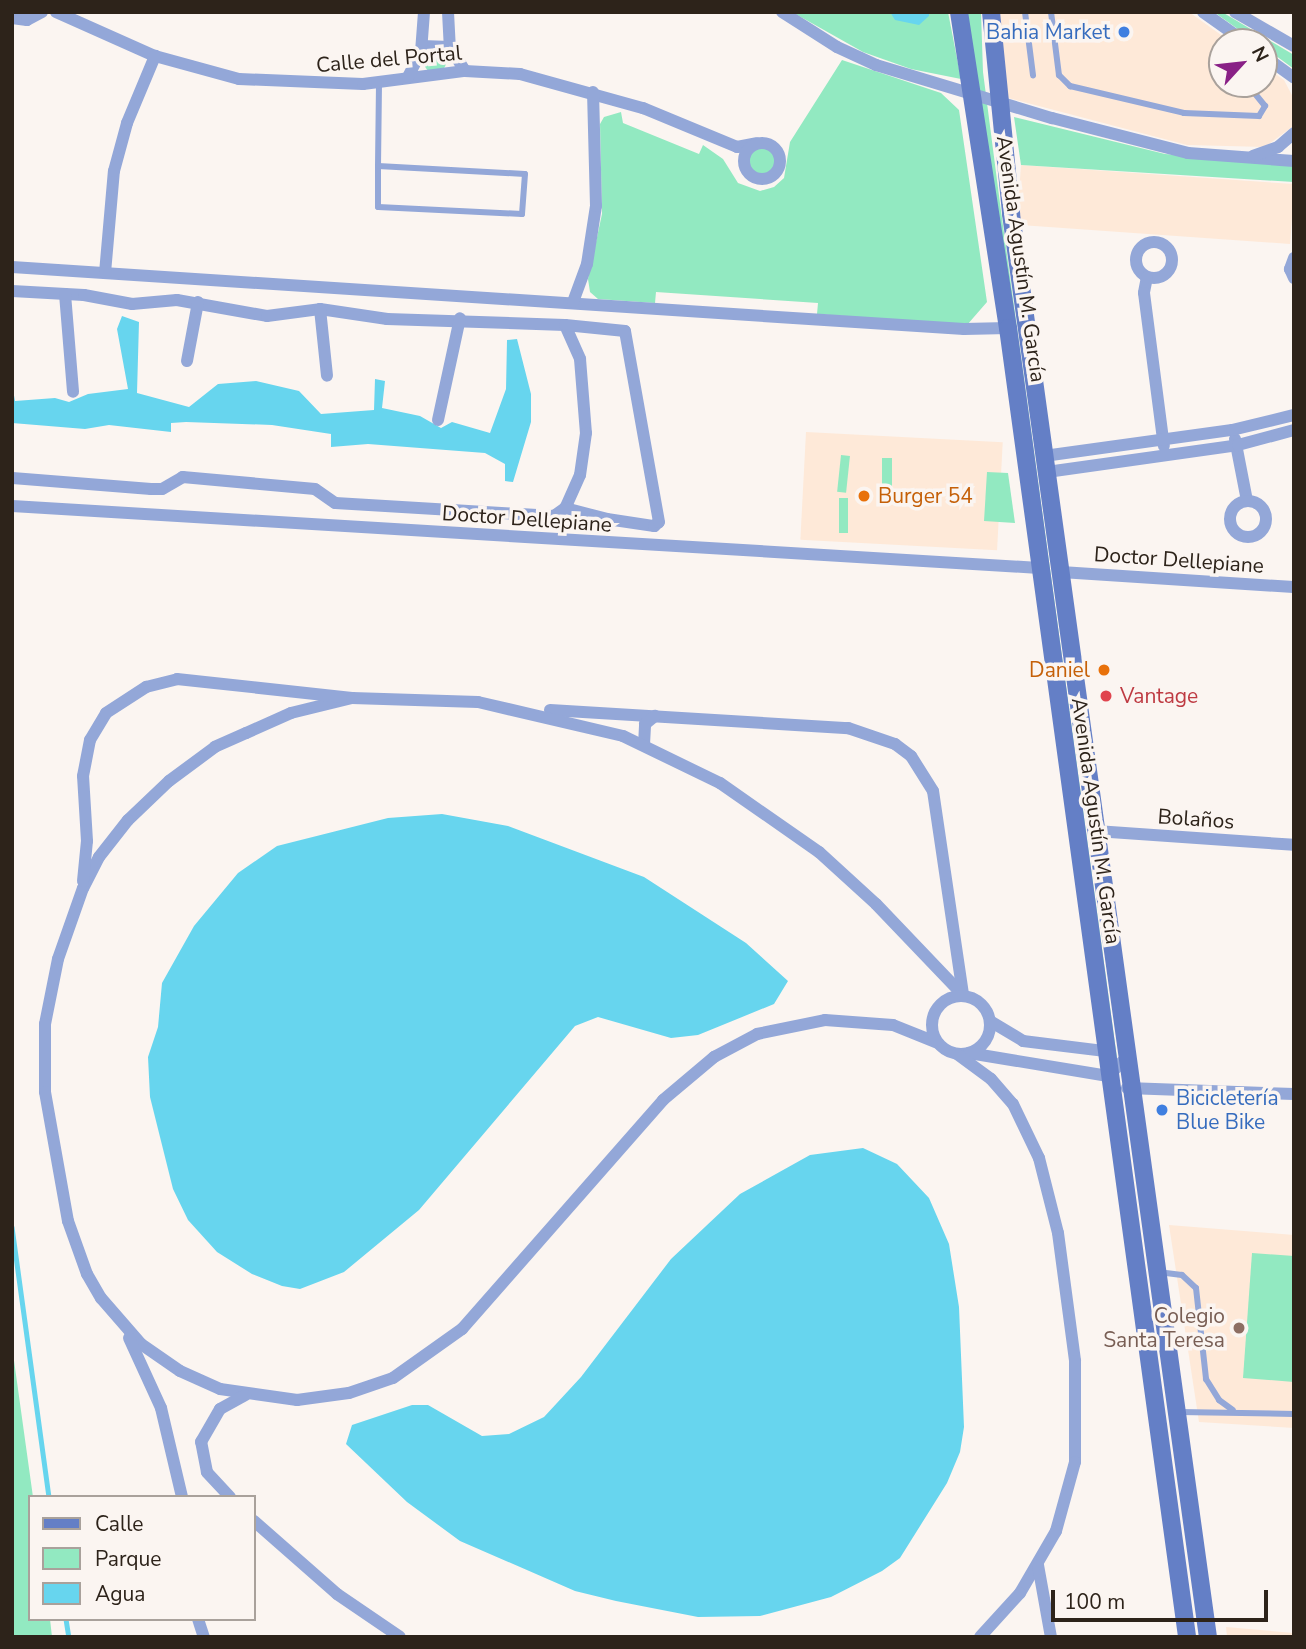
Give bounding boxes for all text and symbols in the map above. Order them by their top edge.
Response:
place label: Bahia Market [986,19,1110,45]
marker: Bahia Market [1116,24,1132,40]
north arrow [1208,28,1278,98]
street label: Calle del Portal [315,40,463,78]
text: N [1245,42,1275,67]
street label: Avenida Agustín M. García [991,134,1051,384]
place label: Burger 54 [878,483,973,509]
marker: Burger 54 [856,488,872,504]
street label: Doctor Dellepiane [441,500,613,538]
street label: Doctor Dellepiane [1093,541,1265,579]
place label: Daniel [1029,657,1090,683]
marker: Daniel [1096,662,1112,678]
place label: Vantage [1120,683,1198,709]
marker: Vantage [1098,688,1114,704]
street label: Avenida Agustín M. García [1066,696,1126,946]
street label: Bolaños [1157,804,1235,834]
place label: Bicicletería Blue Bike [1176,1085,1279,1135]
marker: Bicicletería Blue Bike [1154,1102,1170,1118]
place label: Colegio Santa Teresa [1103,1303,1225,1353]
marker: Colegio Santa Teresa [1231,1320,1247,1336]
legend [28,1495,256,1621]
text: Calle [95,1510,143,1538]
text: Parque [95,1545,162,1573]
scale bar [1054,1576,1271,1620]
text: Agua [95,1580,145,1608]
text: 100 m [1064,1588,1125,1616]

